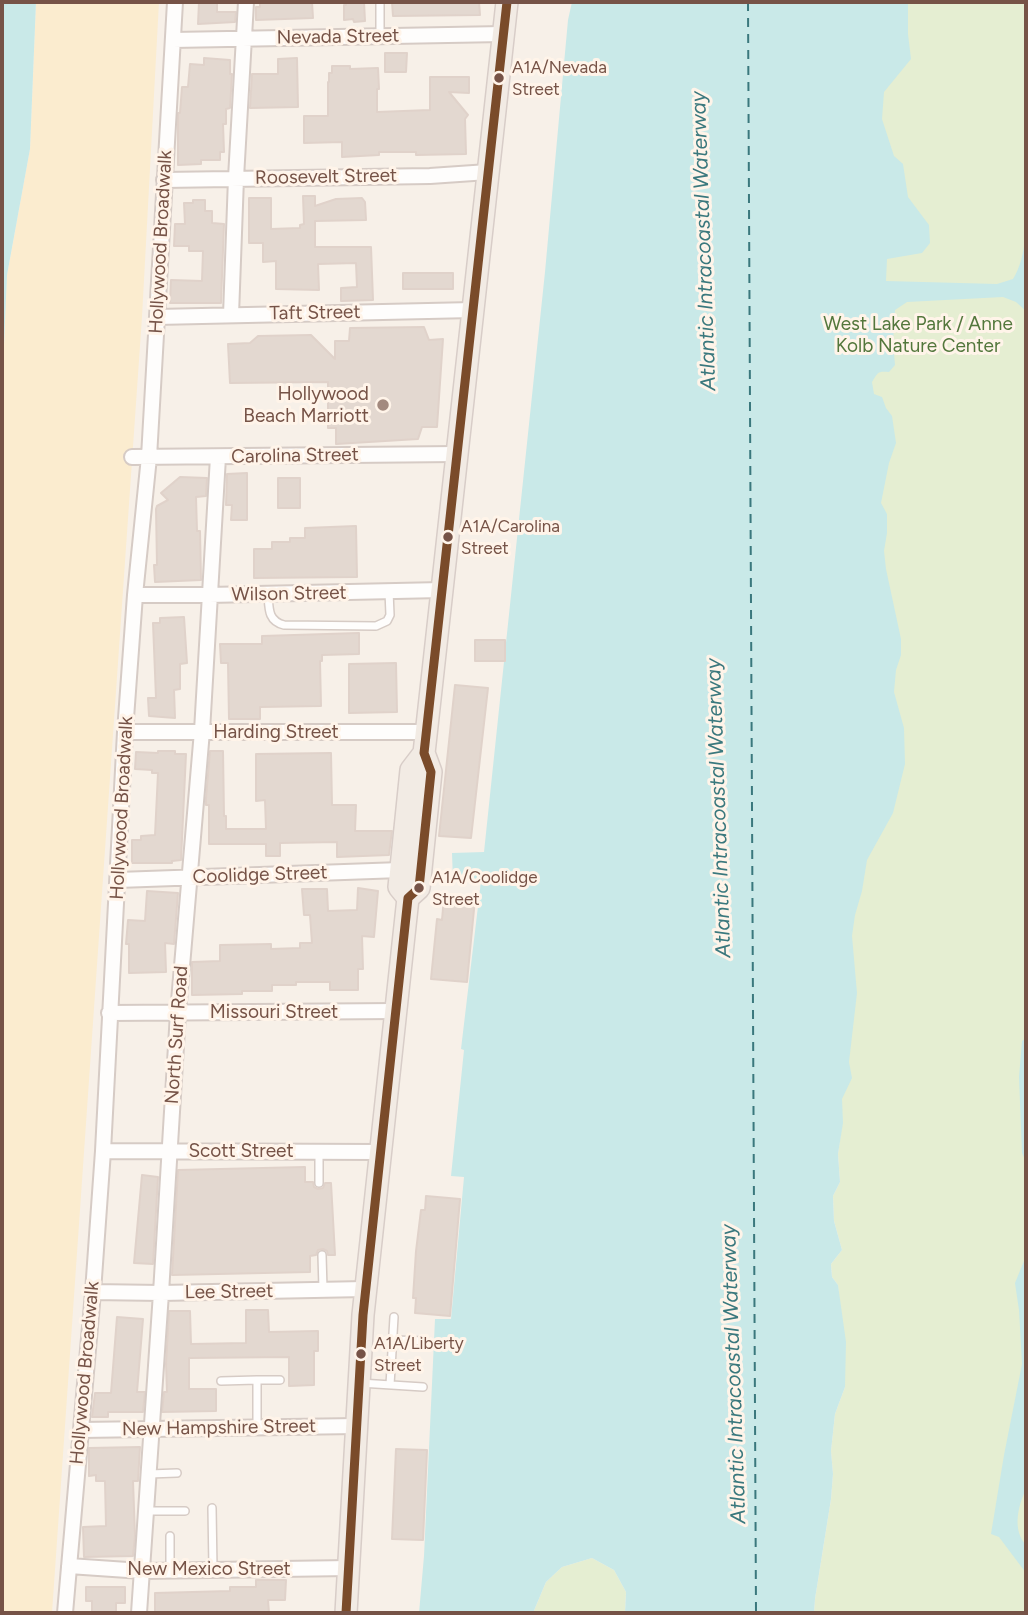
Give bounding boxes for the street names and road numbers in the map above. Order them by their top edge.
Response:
street label: Nevada Street [276,25,400,49]
street label: Hollywood Broadwalk [145,150,177,334]
street label: Roosevelt Street [255,164,397,190]
street label: Taft Street [269,301,361,325]
street label: Carolina Street [231,443,359,469]
street label: Wilson Street [231,582,347,606]
street label: Hollywood Broadwalk [106,716,138,900]
street label: Harding Street [213,721,339,743]
street label: Coolidge Street [192,861,328,889]
street label: North Surf Road [161,965,193,1105]
street label: Missouri Street [210,1001,338,1023]
street label: Scott Street [188,1140,294,1162]
street label: Hollywood Broadwalk [66,1280,104,1466]
street label: Lee Street [185,1280,273,1304]
street label: New Hampshire Street [122,1415,316,1441]
street label: New Mexico Street [127,1558,291,1580]

